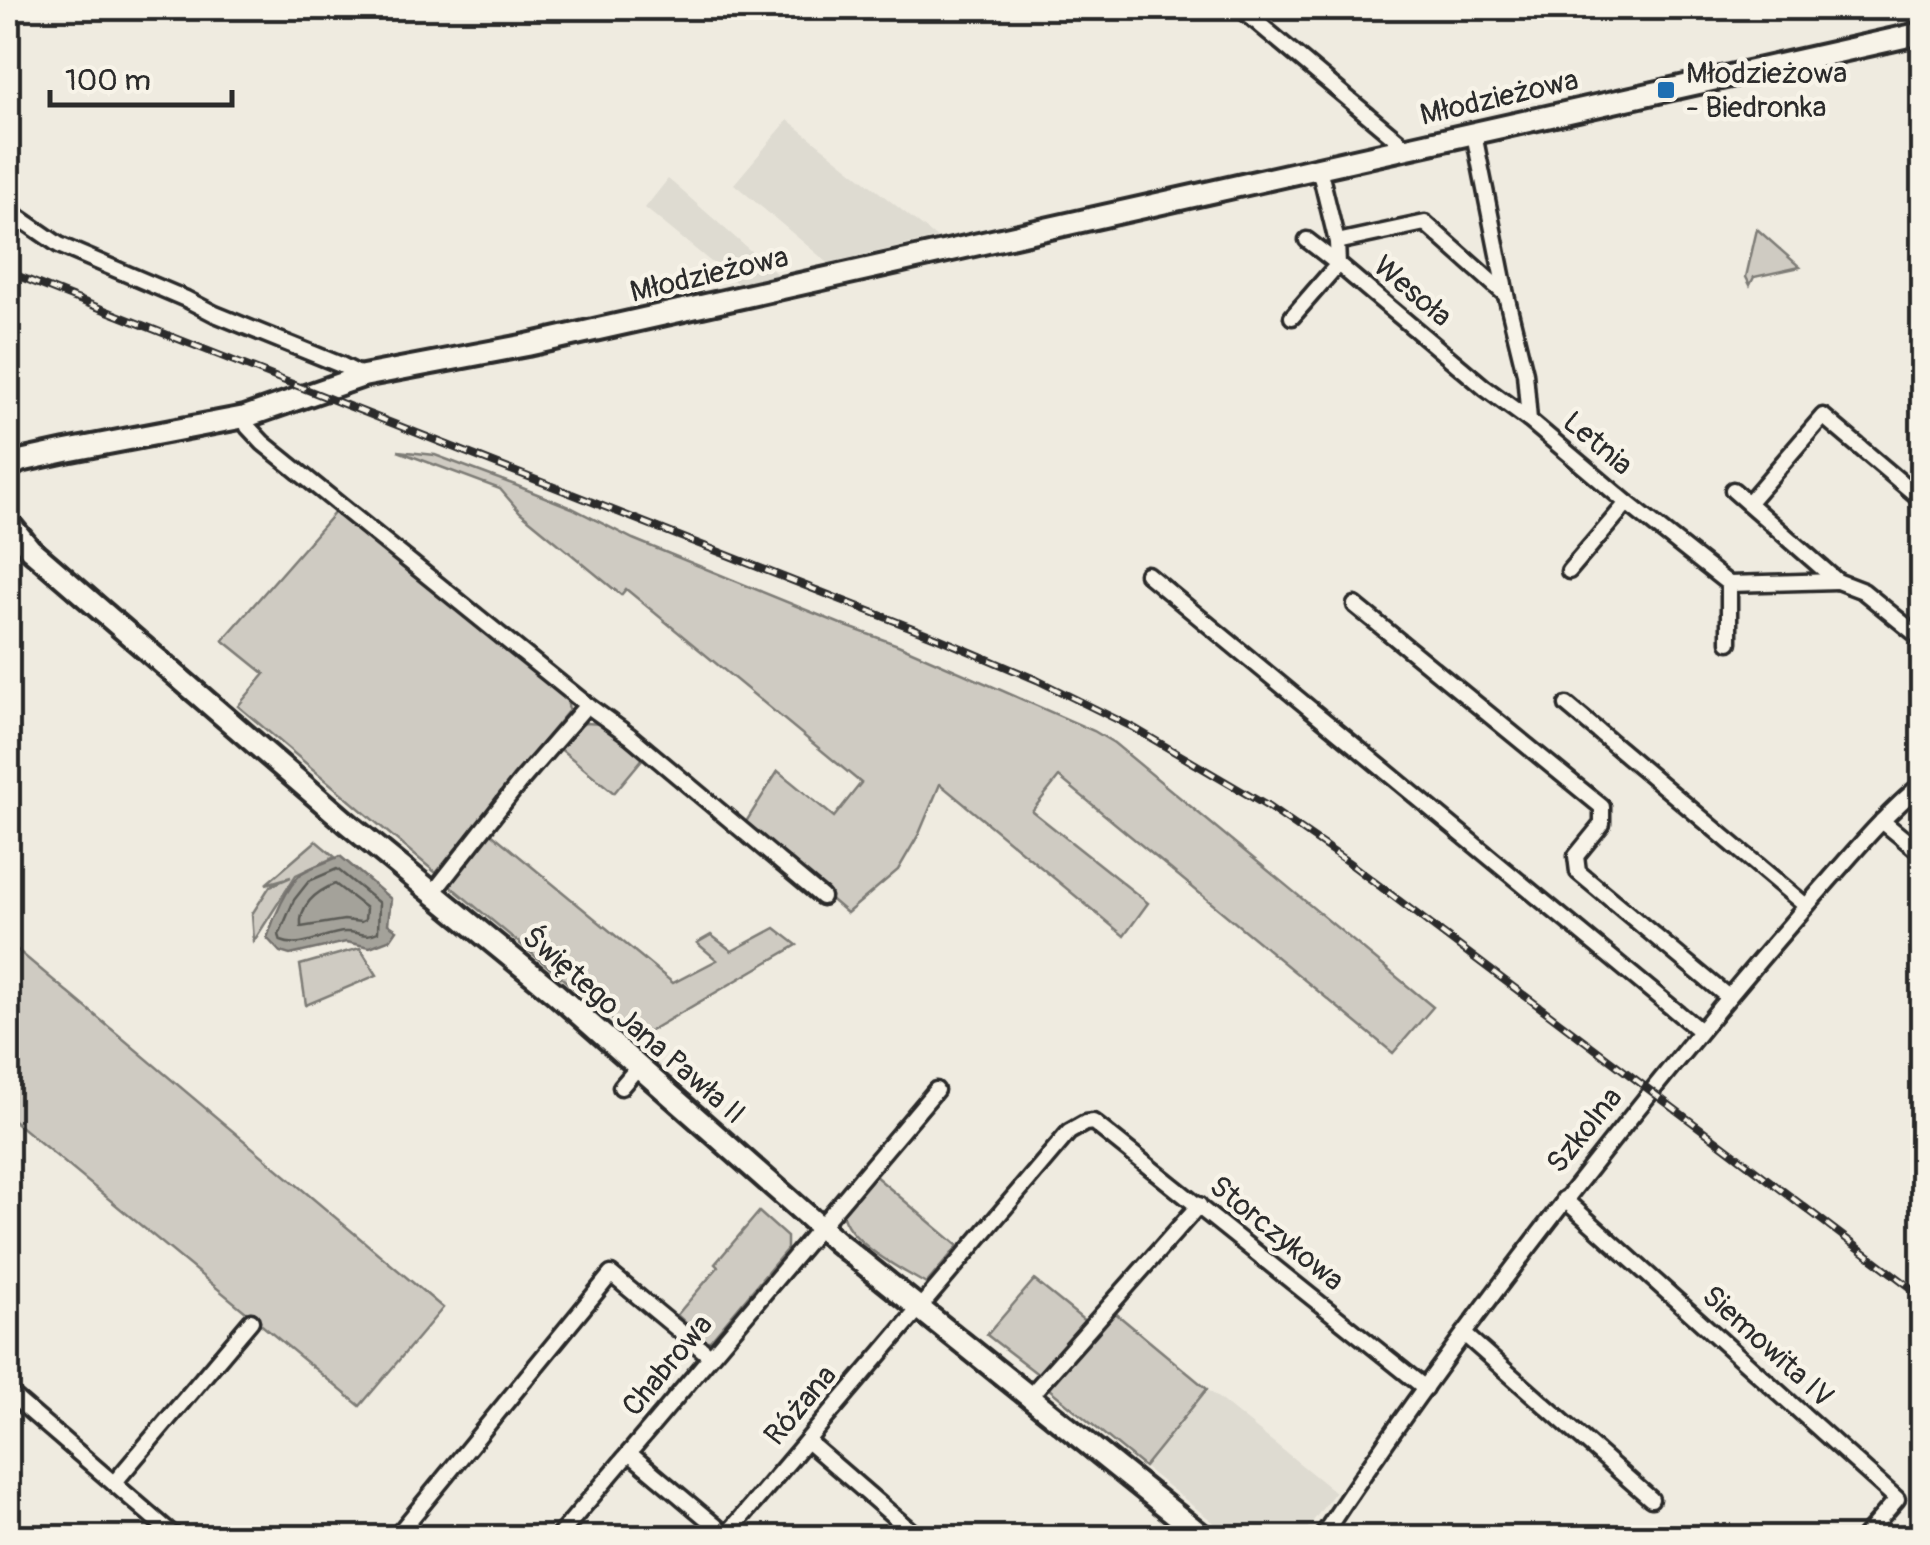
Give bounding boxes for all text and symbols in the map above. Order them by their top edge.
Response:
scale bar [50,45,232,107]
place label: Młodzieżowa - Biedronka [1686,55,1847,126]
street label: Młodzieżowa [1416,61,1582,134]
text: 100 m [65,62,151,99]
marker: Młodzieżowa - Biedronka [1655,79,1677,101]
street label: Młodzieżowa [626,238,792,311]
street label: Wesoła [1366,248,1460,335]
street label: Letnia [1555,403,1640,483]
street label: Świętego Jana Pawła II [515,919,753,1132]
street label: Szkolna [1539,1080,1630,1181]
street label: Storczykowa [1202,1168,1352,1299]
street label: Siemowita IV [1694,1278,1841,1415]
street label: Chabrowa [614,1307,721,1424]
street label: Różana [756,1358,845,1453]

